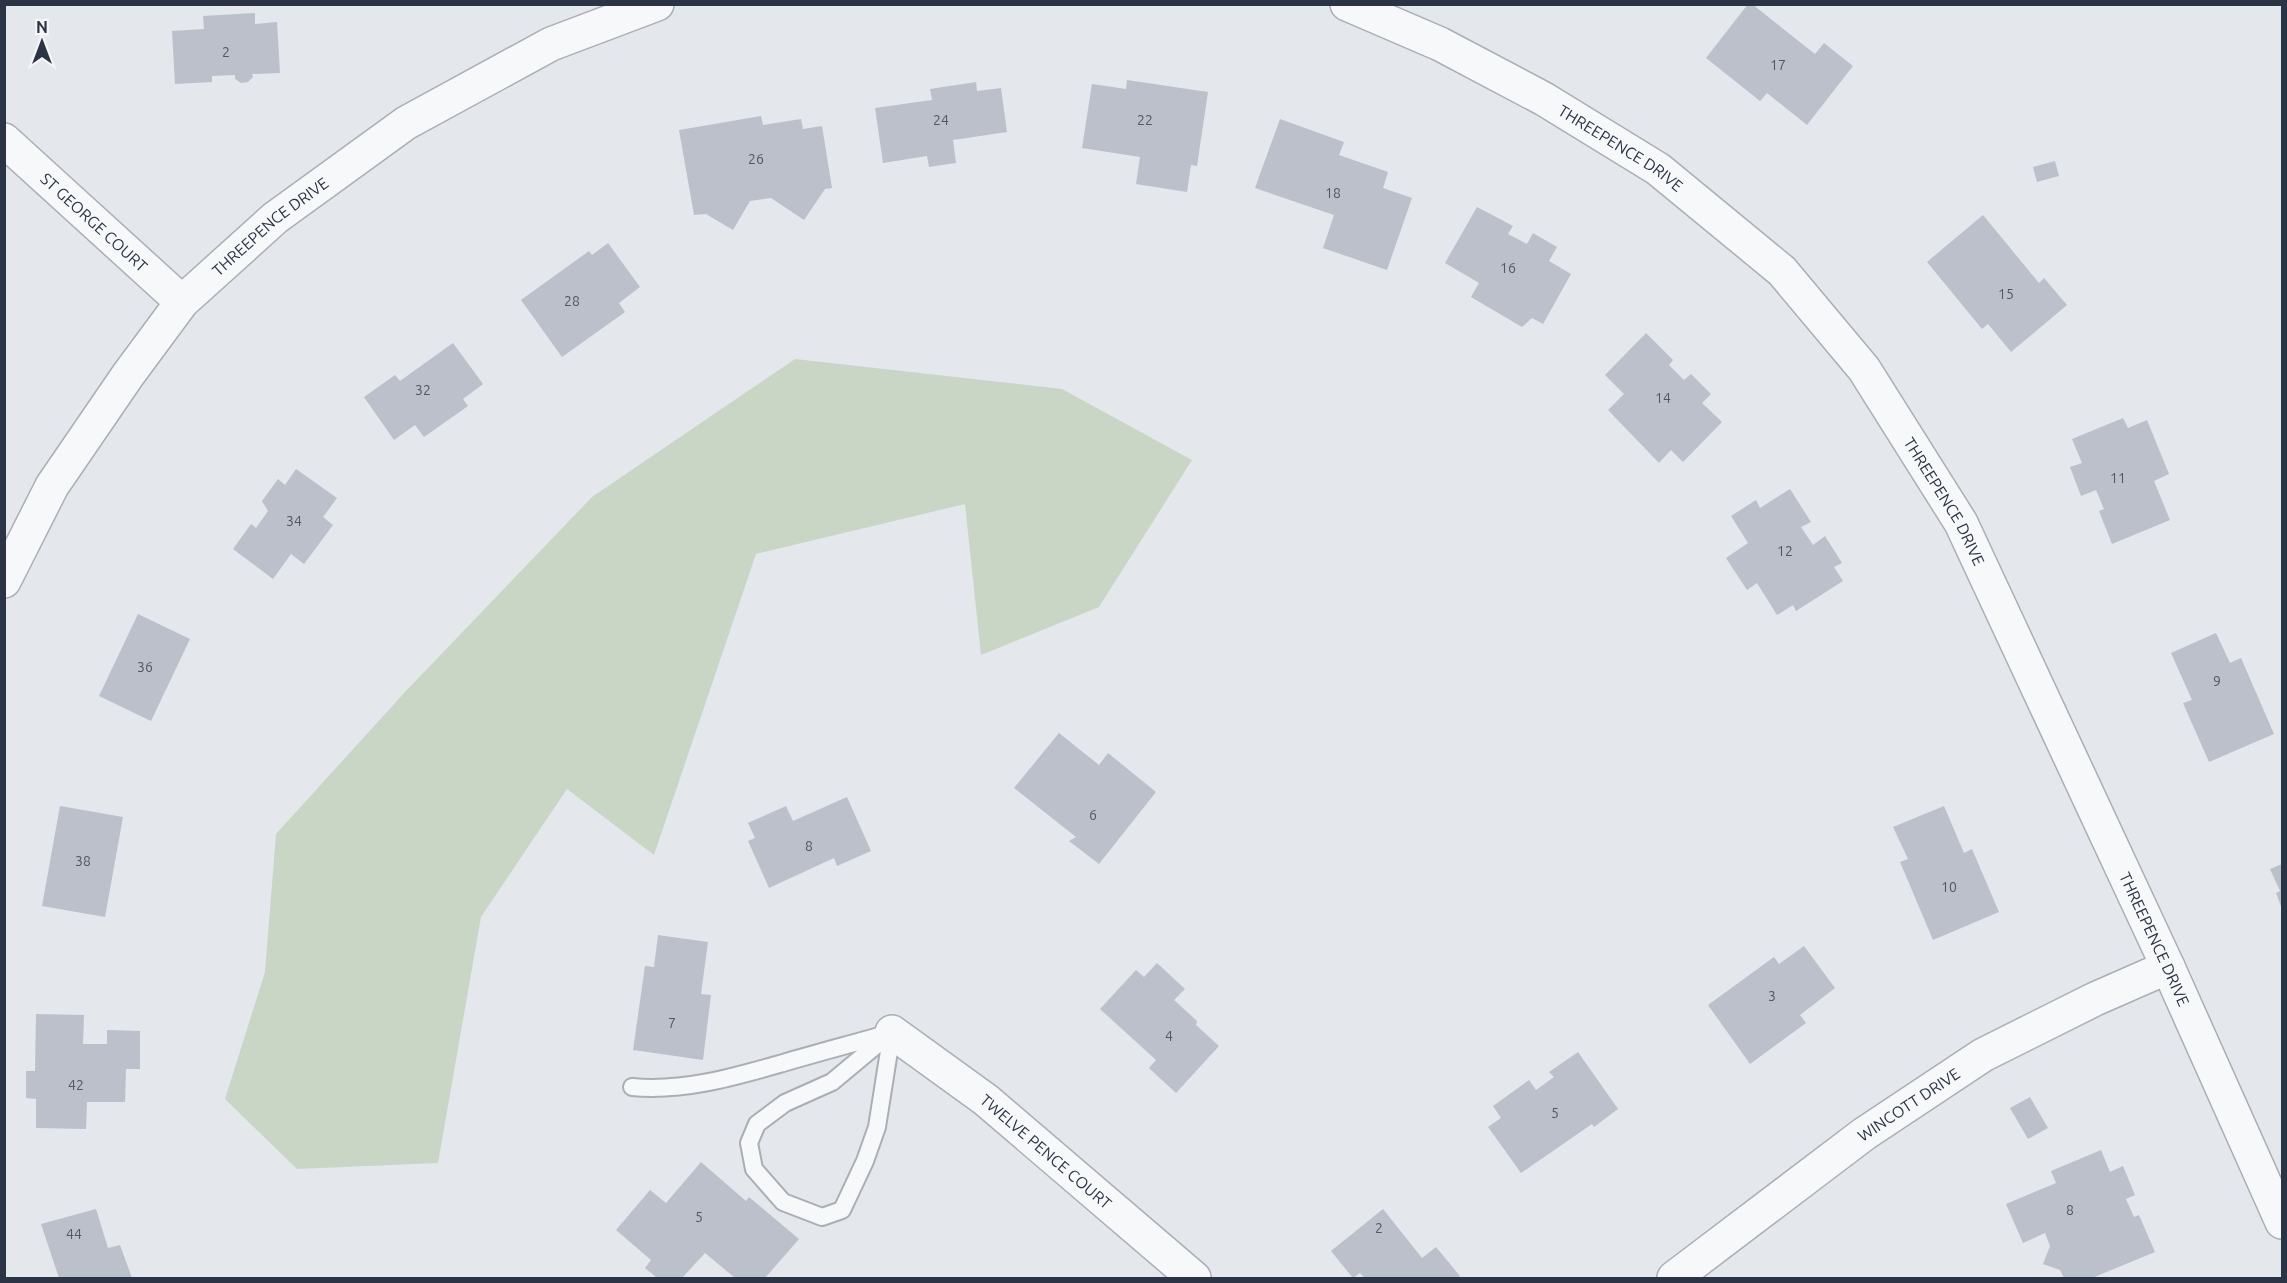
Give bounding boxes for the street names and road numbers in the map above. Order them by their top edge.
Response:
street label: THREEPENCE DRIVE [1555,101,1687,195]
street label: ST GEORGE COURT [37,169,151,275]
street label: THREEPENCE DRIVE [208,173,332,279]
street label: THREEPENCE DRIVE [1900,434,1988,568]
street label: THREEPENCE DRIVE [2116,869,2193,1009]
street label: WINCOTT DRIVE [1854,1064,1963,1145]
street label: TWELVE PENCE COURT [977,1090,1115,1213]

